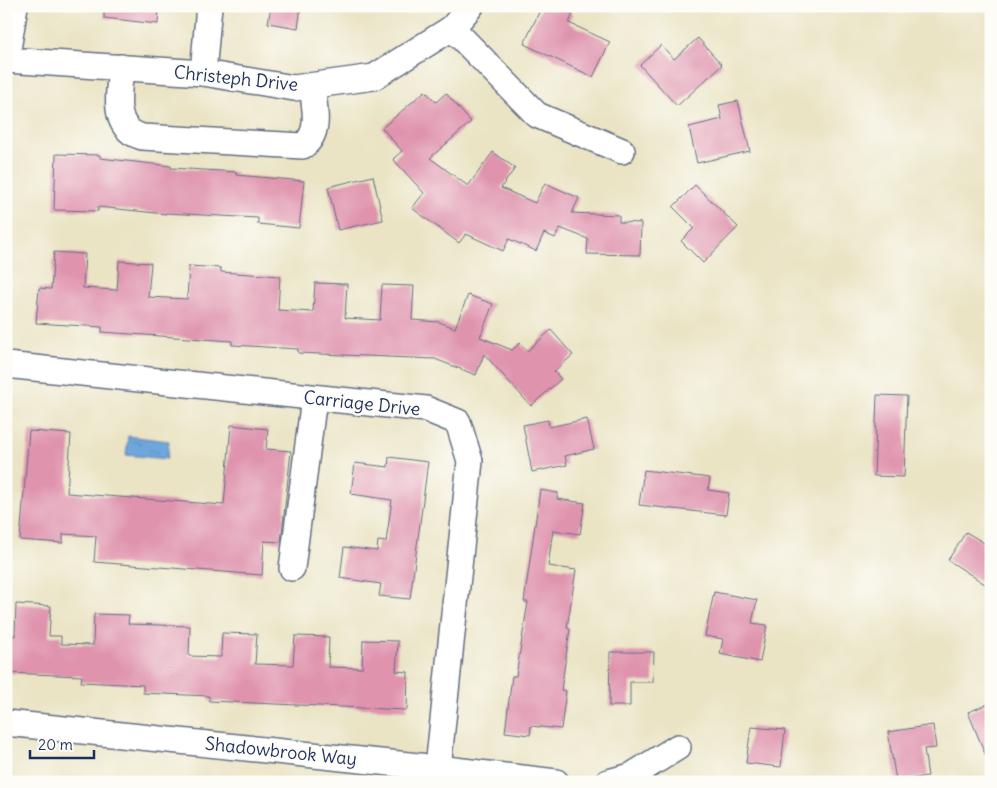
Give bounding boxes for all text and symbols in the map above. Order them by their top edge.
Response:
street label: Christeph Drive [173,60,299,96]
street label: Carriage Drive [302,385,422,421]
scale bar [30,728,94,760]
street label: Shadowbrook Way [204,732,358,770]
text: 20 m [38,735,73,754]

